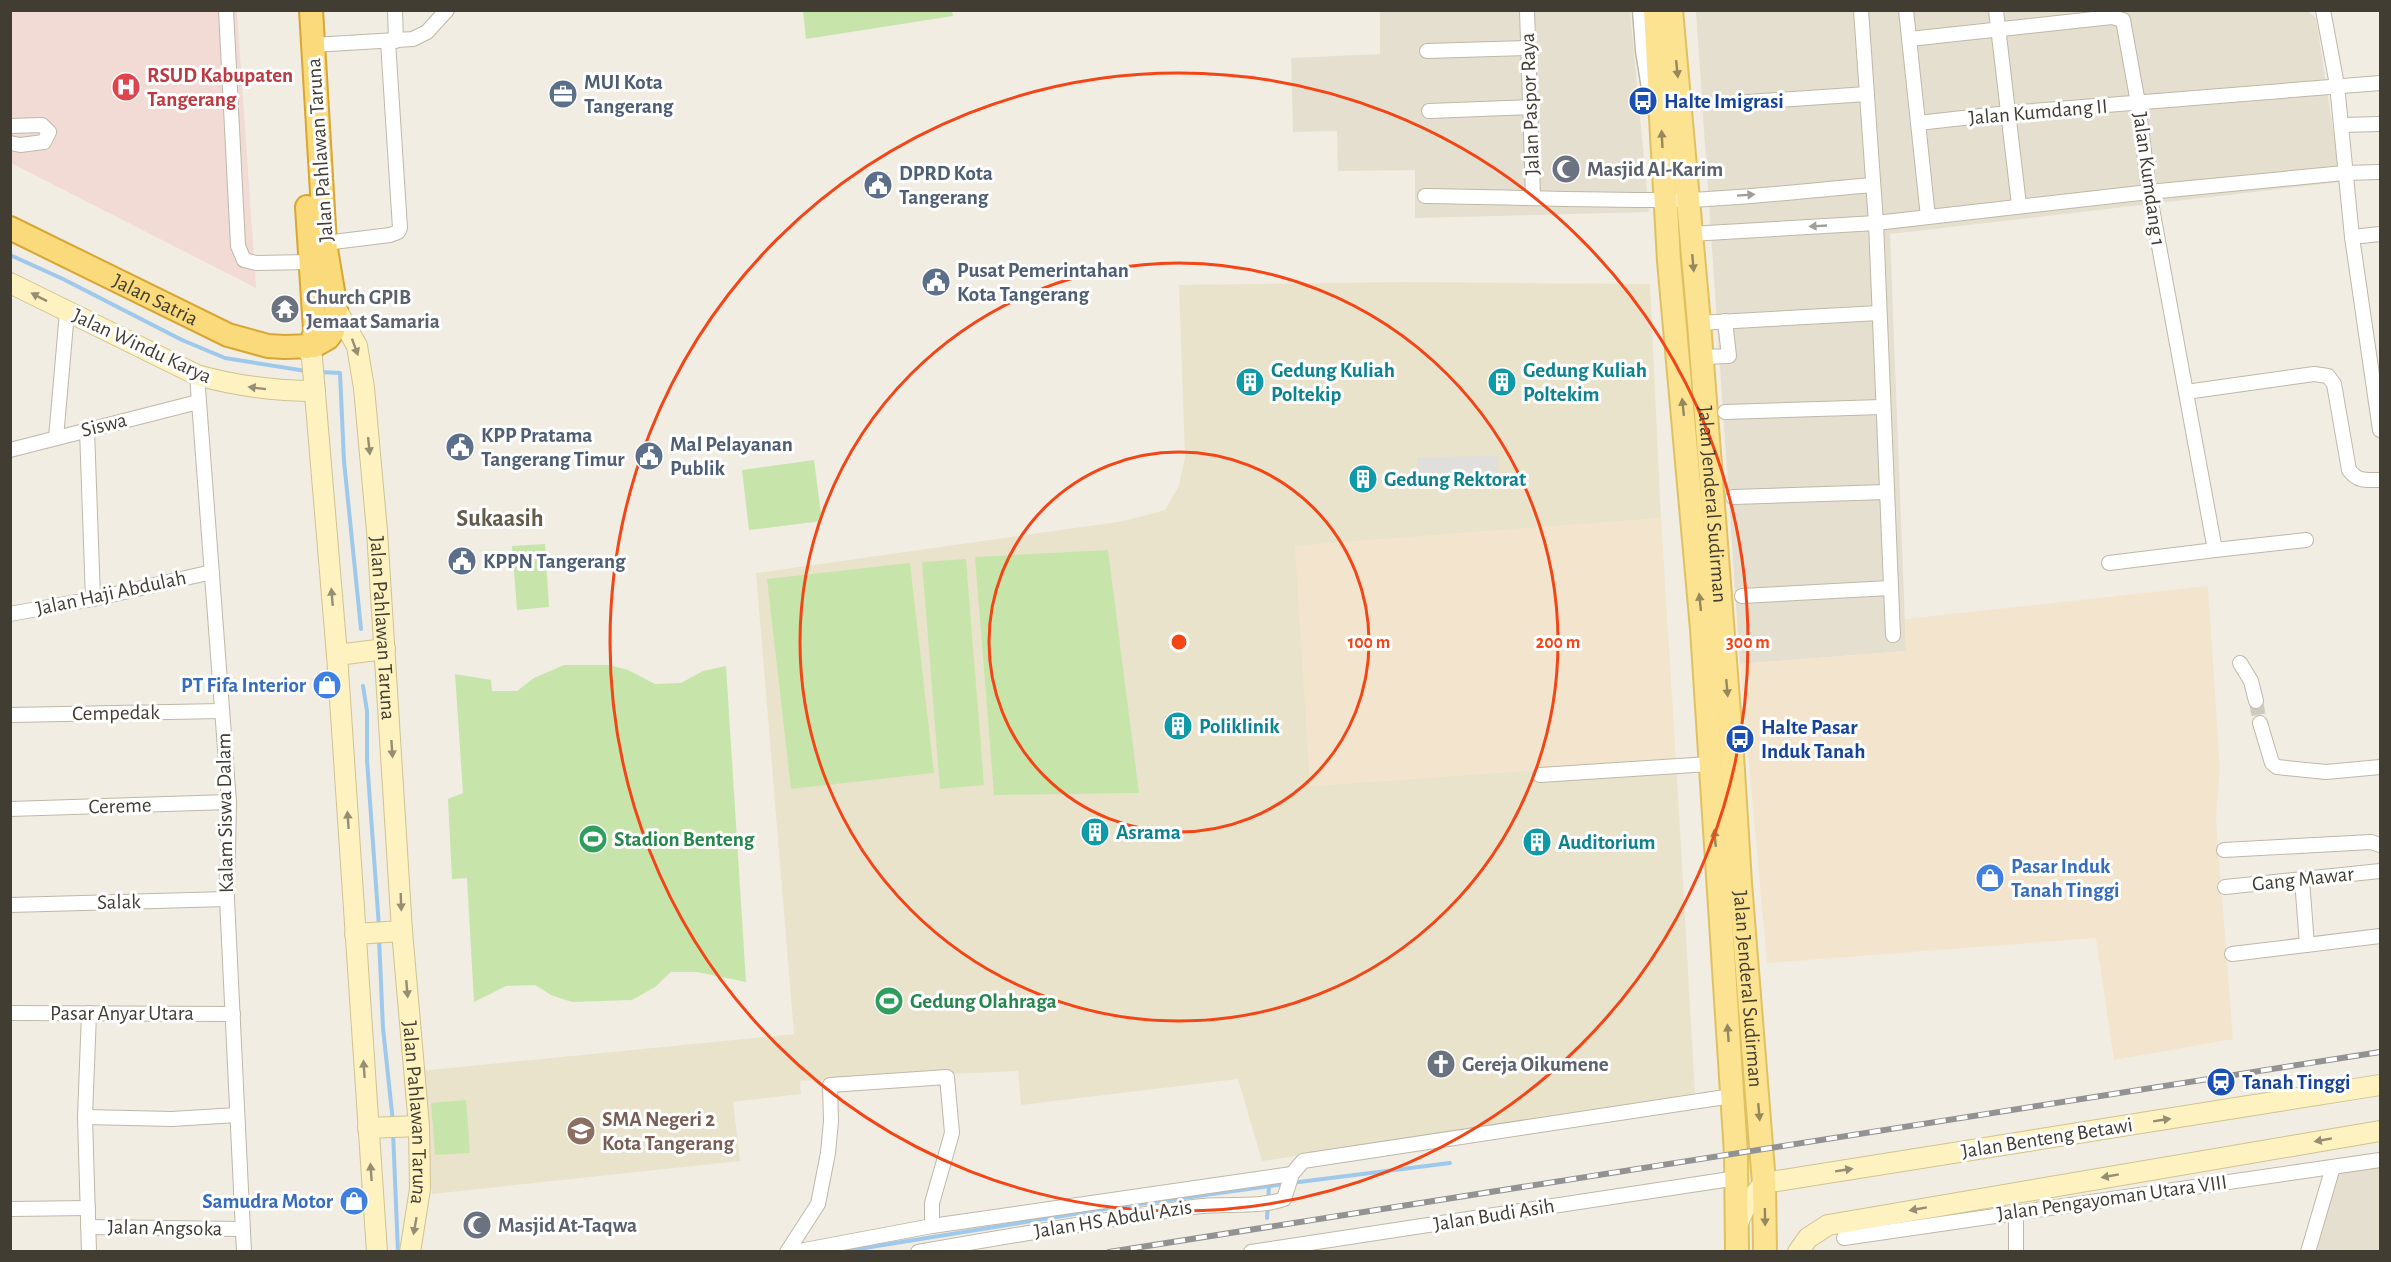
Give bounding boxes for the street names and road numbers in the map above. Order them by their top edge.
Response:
street label: Jalan Paspor Raya [1517,32,1543,176]
street label: Jalan Pahlawan Taruna [303,57,337,243]
street label: Jalan Kumdang II [1968,95,2108,129]
street label: Jalan Kumdang 1 [2129,111,2169,247]
street label: Jalan Satria [109,270,202,329]
street label: Jalan Windu Karya [69,305,215,387]
street label: Jalan Jenderal Sudirman [1695,405,1731,603]
street label: Siswa [79,409,129,441]
street label: Jalan Pahlawan Taruna [367,535,399,721]
street label: Jalan Haji Abdulah [34,567,188,619]
street label: Cempedak [72,702,160,724]
street label: Kalam Siswa Dalam [213,733,237,893]
street label: Cereme [88,794,152,818]
street label: Gang Mawar [2251,863,2355,895]
street label: Jalan Jenderal Sudirman [1730,890,1767,1088]
street label: Salak [97,891,141,913]
street label: Pasar Anyar Utara [50,1003,194,1024]
street label: Jalan Pahlawan Taruna [399,1020,431,1207]
street label: Jalan Benteng Betawi [1960,1114,2134,1162]
street label: Jalan Pengayoman Utara VIII [1996,1171,2228,1225]
street label: Jalan Budi Asih [1432,1195,1556,1235]
street label: Jalan HS Abdul Azis [1033,1196,1193,1242]
street label: Jalan Angsoka [107,1217,223,1240]

